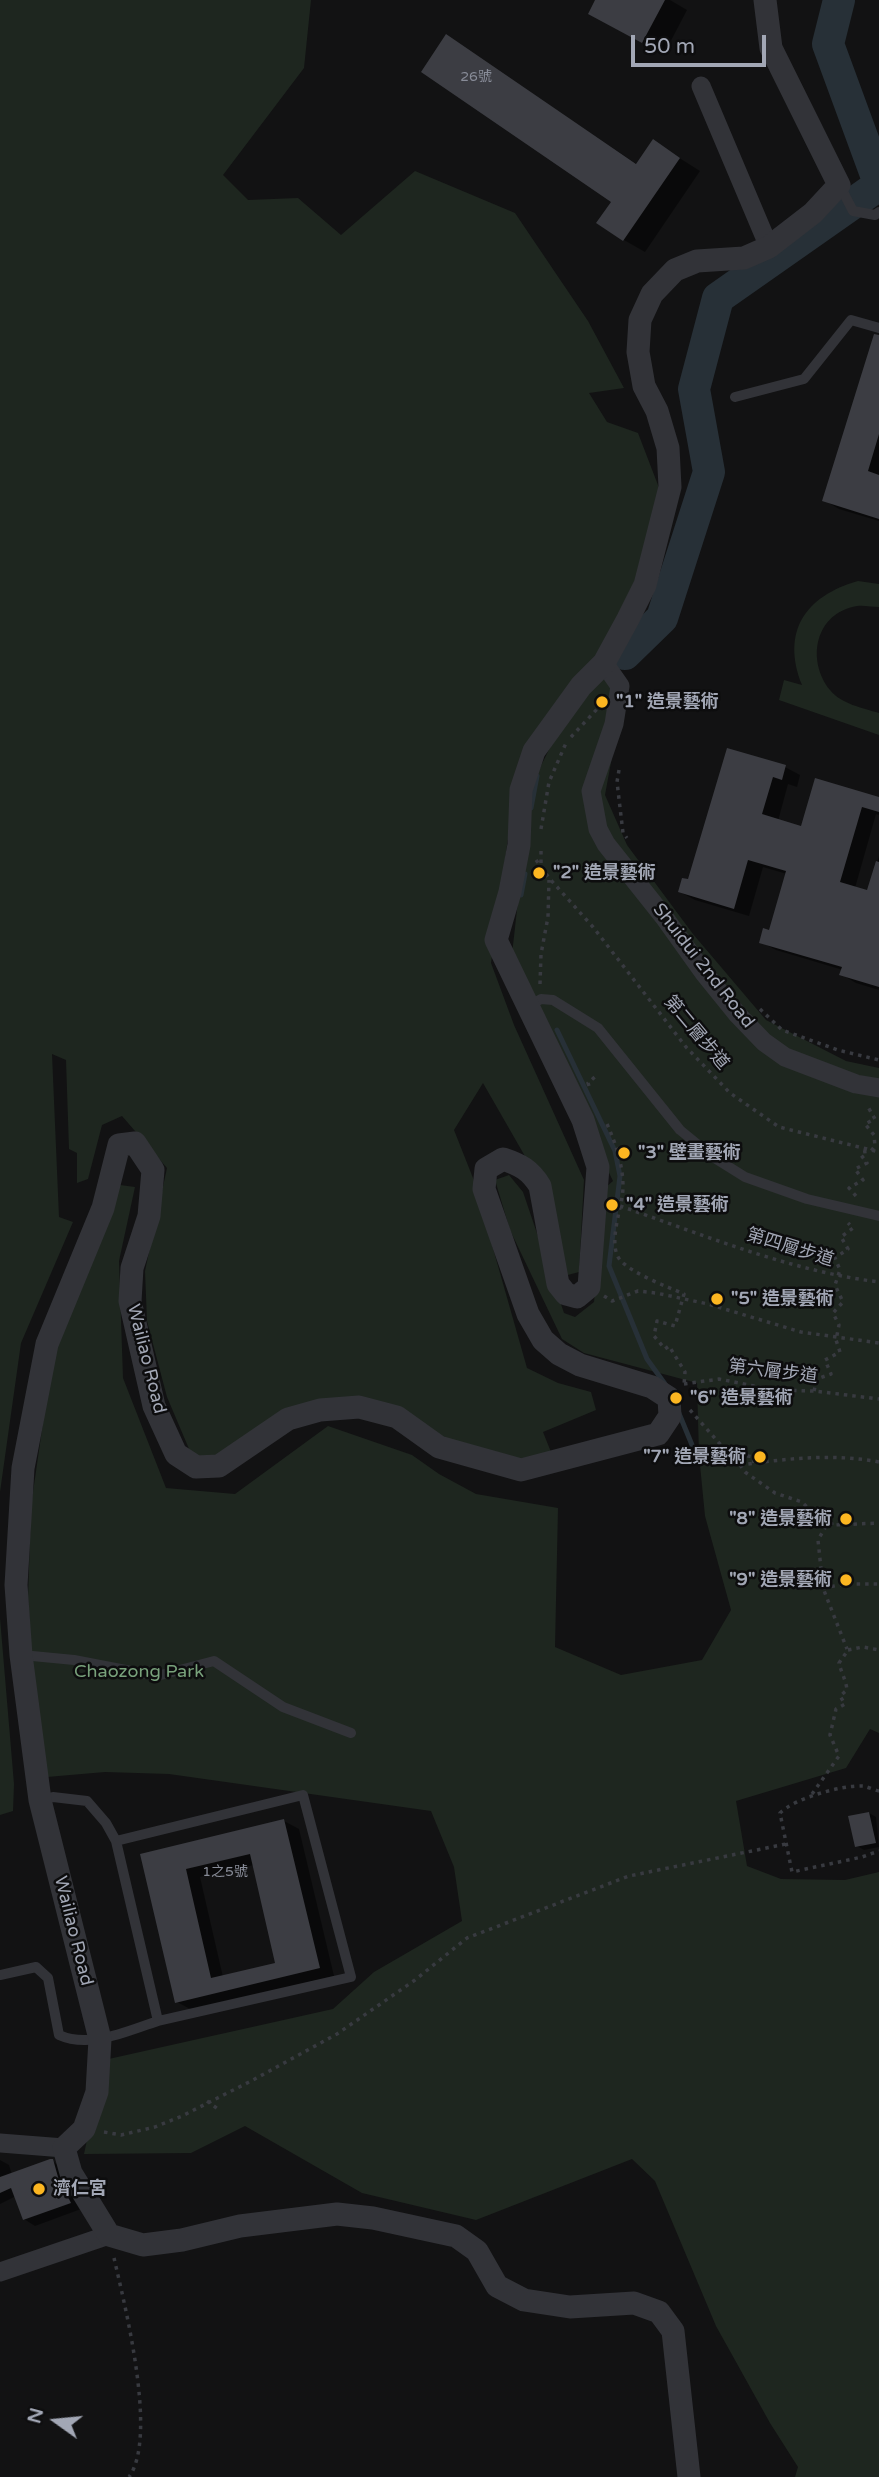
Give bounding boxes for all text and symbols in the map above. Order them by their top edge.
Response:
scale bar [634,21,769,65]
text: 50 m [644,34,695,59]
house number: 26號 [460,69,492,85]
place label: "1" 造景藝術 [616,691,719,713]
marker: "1" 造景藝術 [594,694,610,710]
place label: "2" 造景藝術 [553,862,656,884]
marker: "2" 造景藝術 [531,865,547,881]
street label: Shuidui 2nd Road [648,899,758,1033]
street label: 第二層步道 [659,992,733,1074]
place label: "3" 壁畫藝術 [638,1142,741,1164]
marker: "3" 壁畫藝術 [616,1145,632,1161]
place label: "4" 造景藝術 [626,1194,729,1216]
marker: "4" 造景藝術 [604,1197,620,1213]
street label: 第四層步道 [744,1225,836,1271]
place label: "5" 造景藝術 [731,1288,834,1310]
marker: "5" 造景藝術 [709,1291,725,1307]
street label: Wailiao Road [122,1302,170,1416]
street label: 第六層步道 [727,1356,819,1388]
place label: "6" 造景藝術 [690,1387,793,1409]
marker: "6" 造景藝術 [668,1390,684,1406]
place label: "7" 造景藝術 [643,1446,746,1468]
marker: "7" 造景藝術 [752,1449,768,1465]
place label: "8" 造景藝術 [729,1508,832,1530]
marker: "8" 造景藝術 [838,1511,854,1527]
place label: "9" 造景藝術 [729,1569,832,1591]
marker: "9" 造景藝術 [838,1572,854,1588]
park label: Chaozong Park [74,1661,204,1683]
house number: 1之5號 [202,1864,248,1880]
street label: Wailiao Road [49,1874,97,1988]
place label: 濟仁宮 [53,2178,107,2200]
marker: 濟仁宮 [31,2181,47,2197]
north arrow [21,2386,91,2456]
text: N [23,2405,48,2426]

